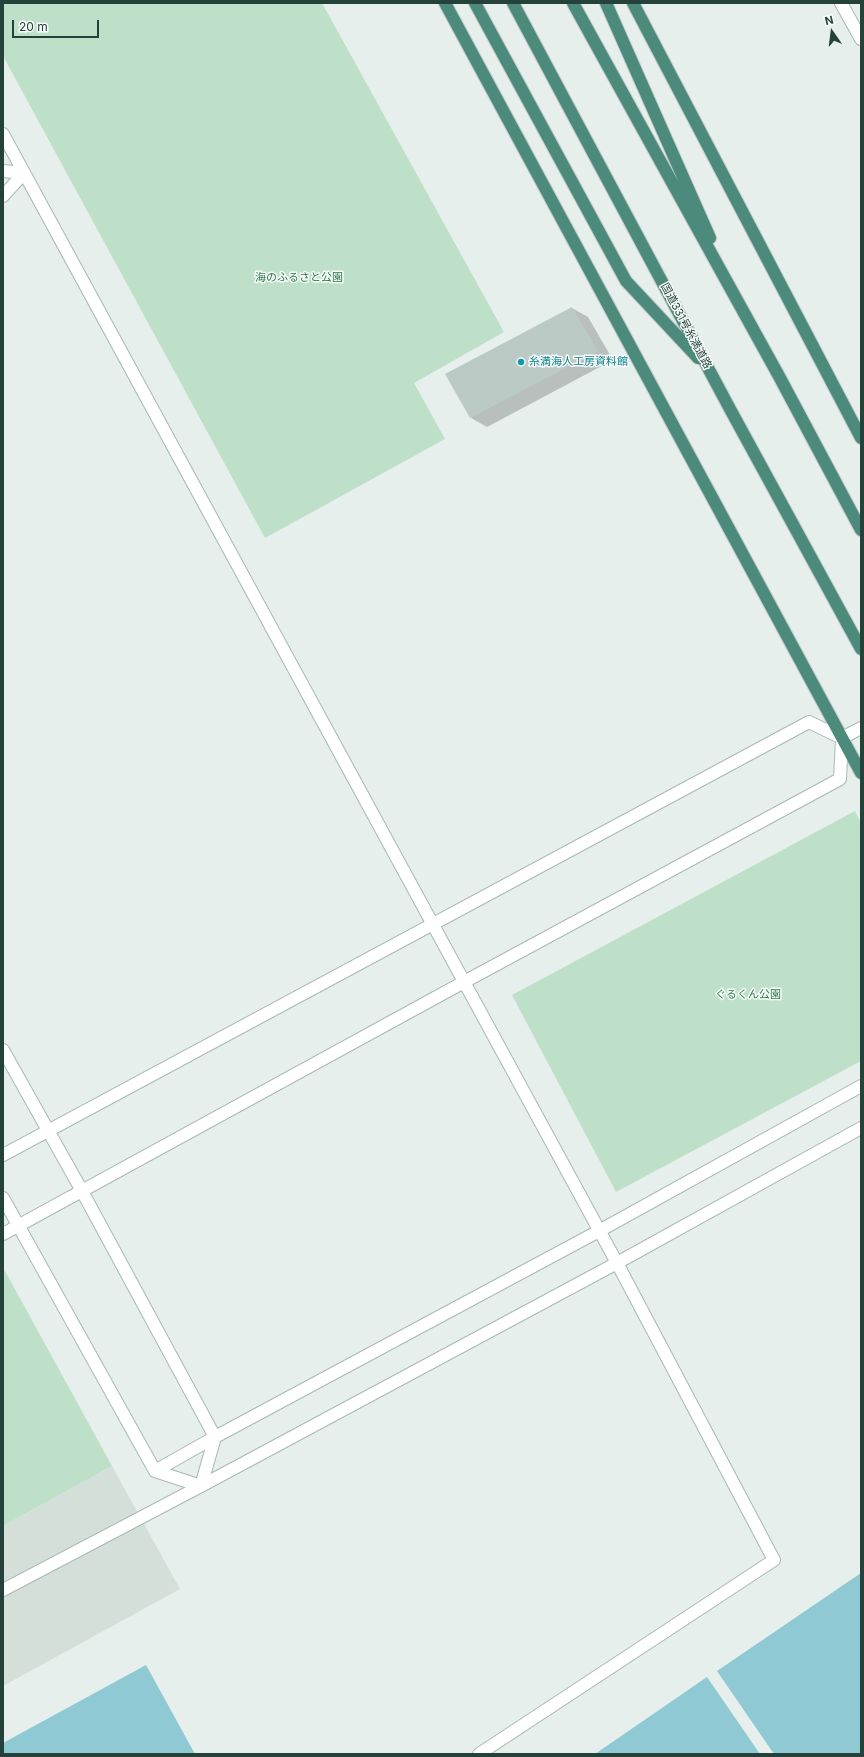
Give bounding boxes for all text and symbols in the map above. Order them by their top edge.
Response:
scale bar [14,12,101,38]
north arrow [812,12,852,52]
text: N [823,13,835,28]
text: 20 m [19,19,48,34]
park label: 海のふるさと公園 [255,271,343,285]
street label: 国道331号糸満道路 [658,281,714,371]
place label: 糸満海人工房資料館 [529,355,628,369]
marker: 糸満海人工房資料館 [516,357,526,367]
park label: ぐるくん公園 [715,988,781,1002]

